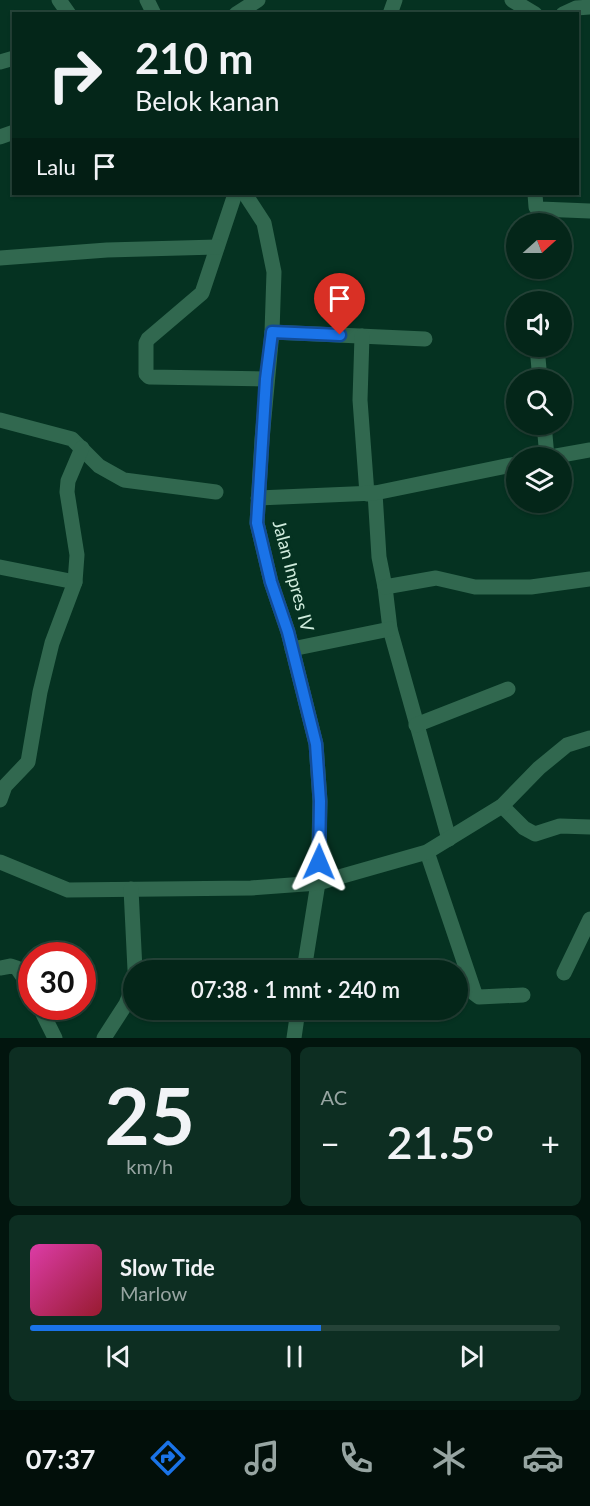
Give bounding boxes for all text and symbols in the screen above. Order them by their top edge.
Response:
text: 210 m [135,33,253,83]
icon: right [36,36,114,114]
text: Belok kanan [135,84,280,117]
icon: arrive [88,150,121,183]
text: Lalu [36,153,76,180]
north arrow [506,213,572,279]
map controls [506,213,572,513]
pin [314,273,365,335]
icon: arrive [323,282,356,315]
button: sound [506,291,572,357]
button: search [506,369,572,435]
button: layers [506,447,572,513]
street label: Jalan Inpres IV [269,518,320,635]
position arrow [287,830,351,894]
speed limit sign: 30 [18,942,96,1020]
text: 07:38 · 1 mnt · 240 m [191,976,400,1003]
text: 25 [105,1068,195,1162]
text: AC [321,1085,347,1109]
text: 21.5° [386,1115,494,1169]
text: − [321,1123,340,1163]
text: + [541,1123,560,1163]
text: km/h [126,1154,173,1178]
text: Slow Tide [120,1254,215,1281]
text: Marlow [120,1281,187,1305]
icon: previous [102,1340,135,1373]
icon: pause [278,1340,311,1373]
icon: next [455,1340,488,1373]
icon: directions [147,1437,189,1479]
icon: music [241,1437,283,1479]
icon: phone [335,1437,377,1479]
icon: climate [428,1437,470,1479]
icon: car [522,1437,564,1479]
text: 07:37 [26,1442,95,1475]

